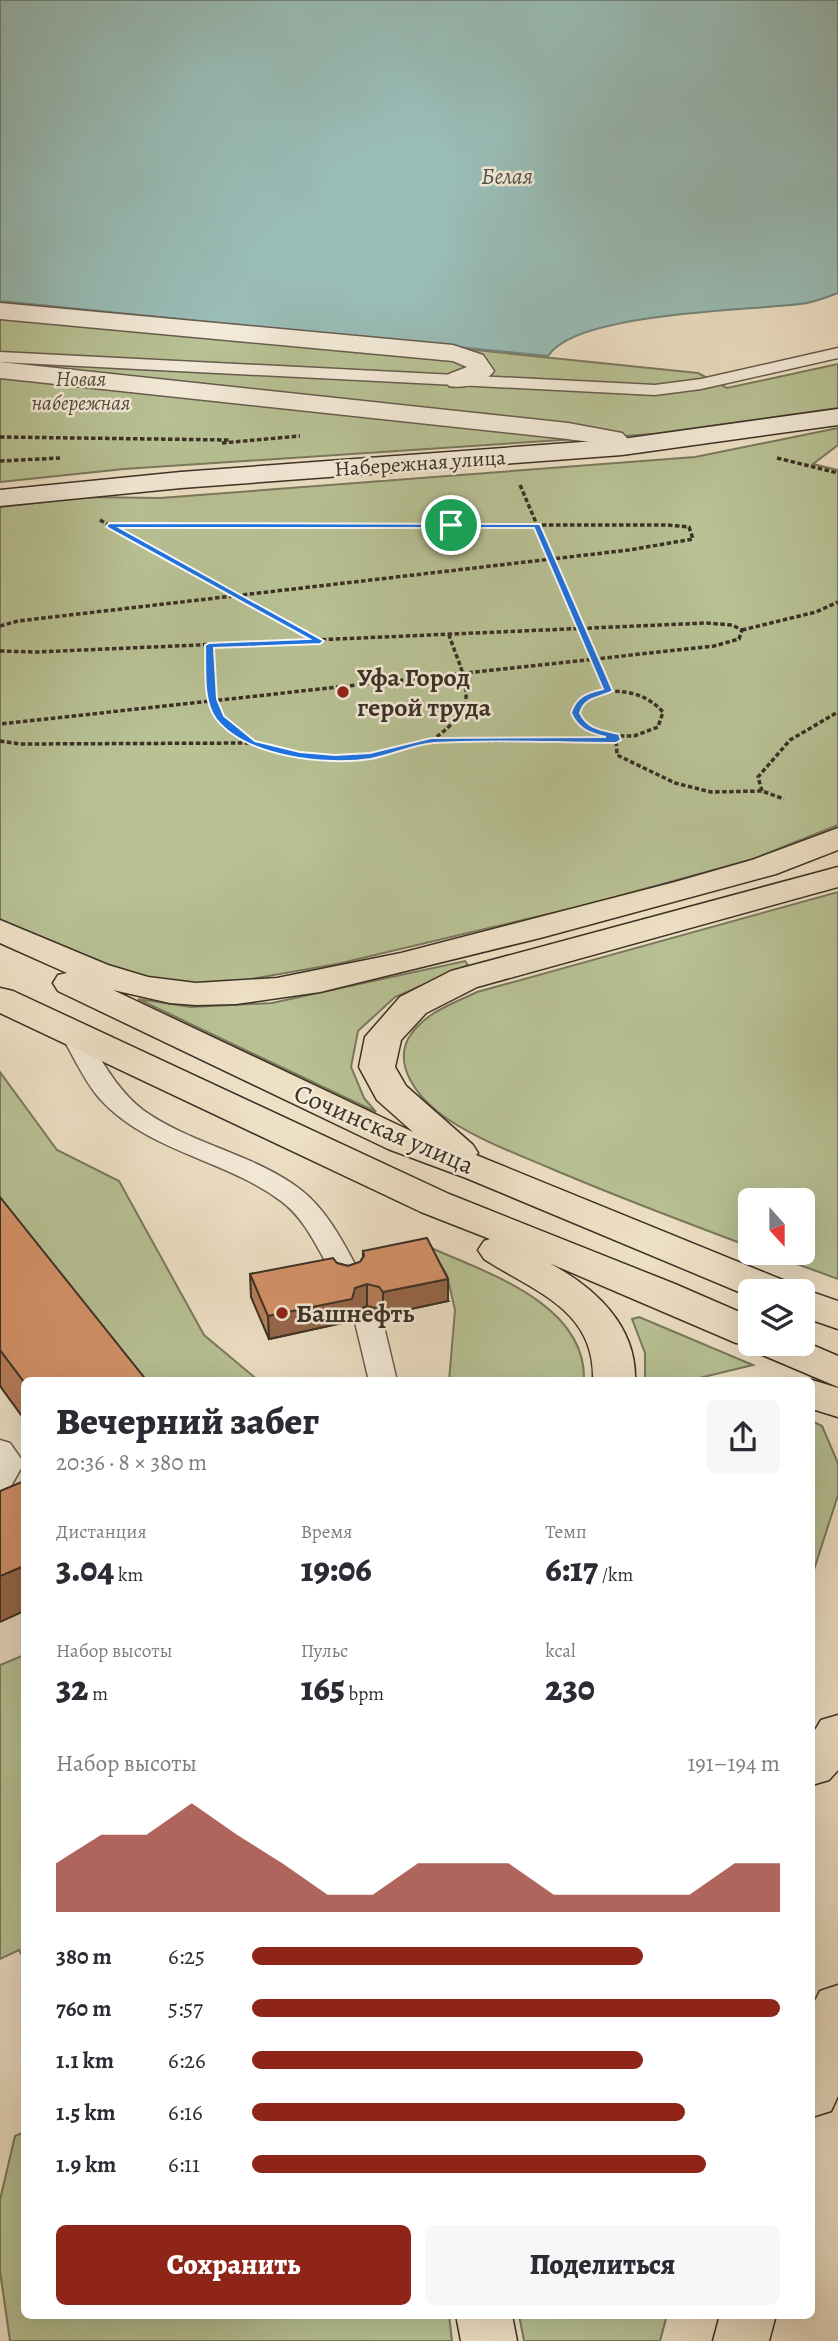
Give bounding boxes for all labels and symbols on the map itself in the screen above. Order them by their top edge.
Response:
water label: Белая [481,161,533,192]
park label: Новая набережная [31,365,131,417]
street label: Набережная улица [333,443,507,483]
pin [421,495,481,555]
place label: Уфа Город герой труда [357,660,492,725]
marker: Уфа Город герой труда [335,684,351,700]
street label: Сочинская улица [289,1075,479,1183]
north arrow [738,1188,816,1265]
place label: Башнефть [296,1296,414,1331]
marker: Башнефть [274,1305,290,1321]

